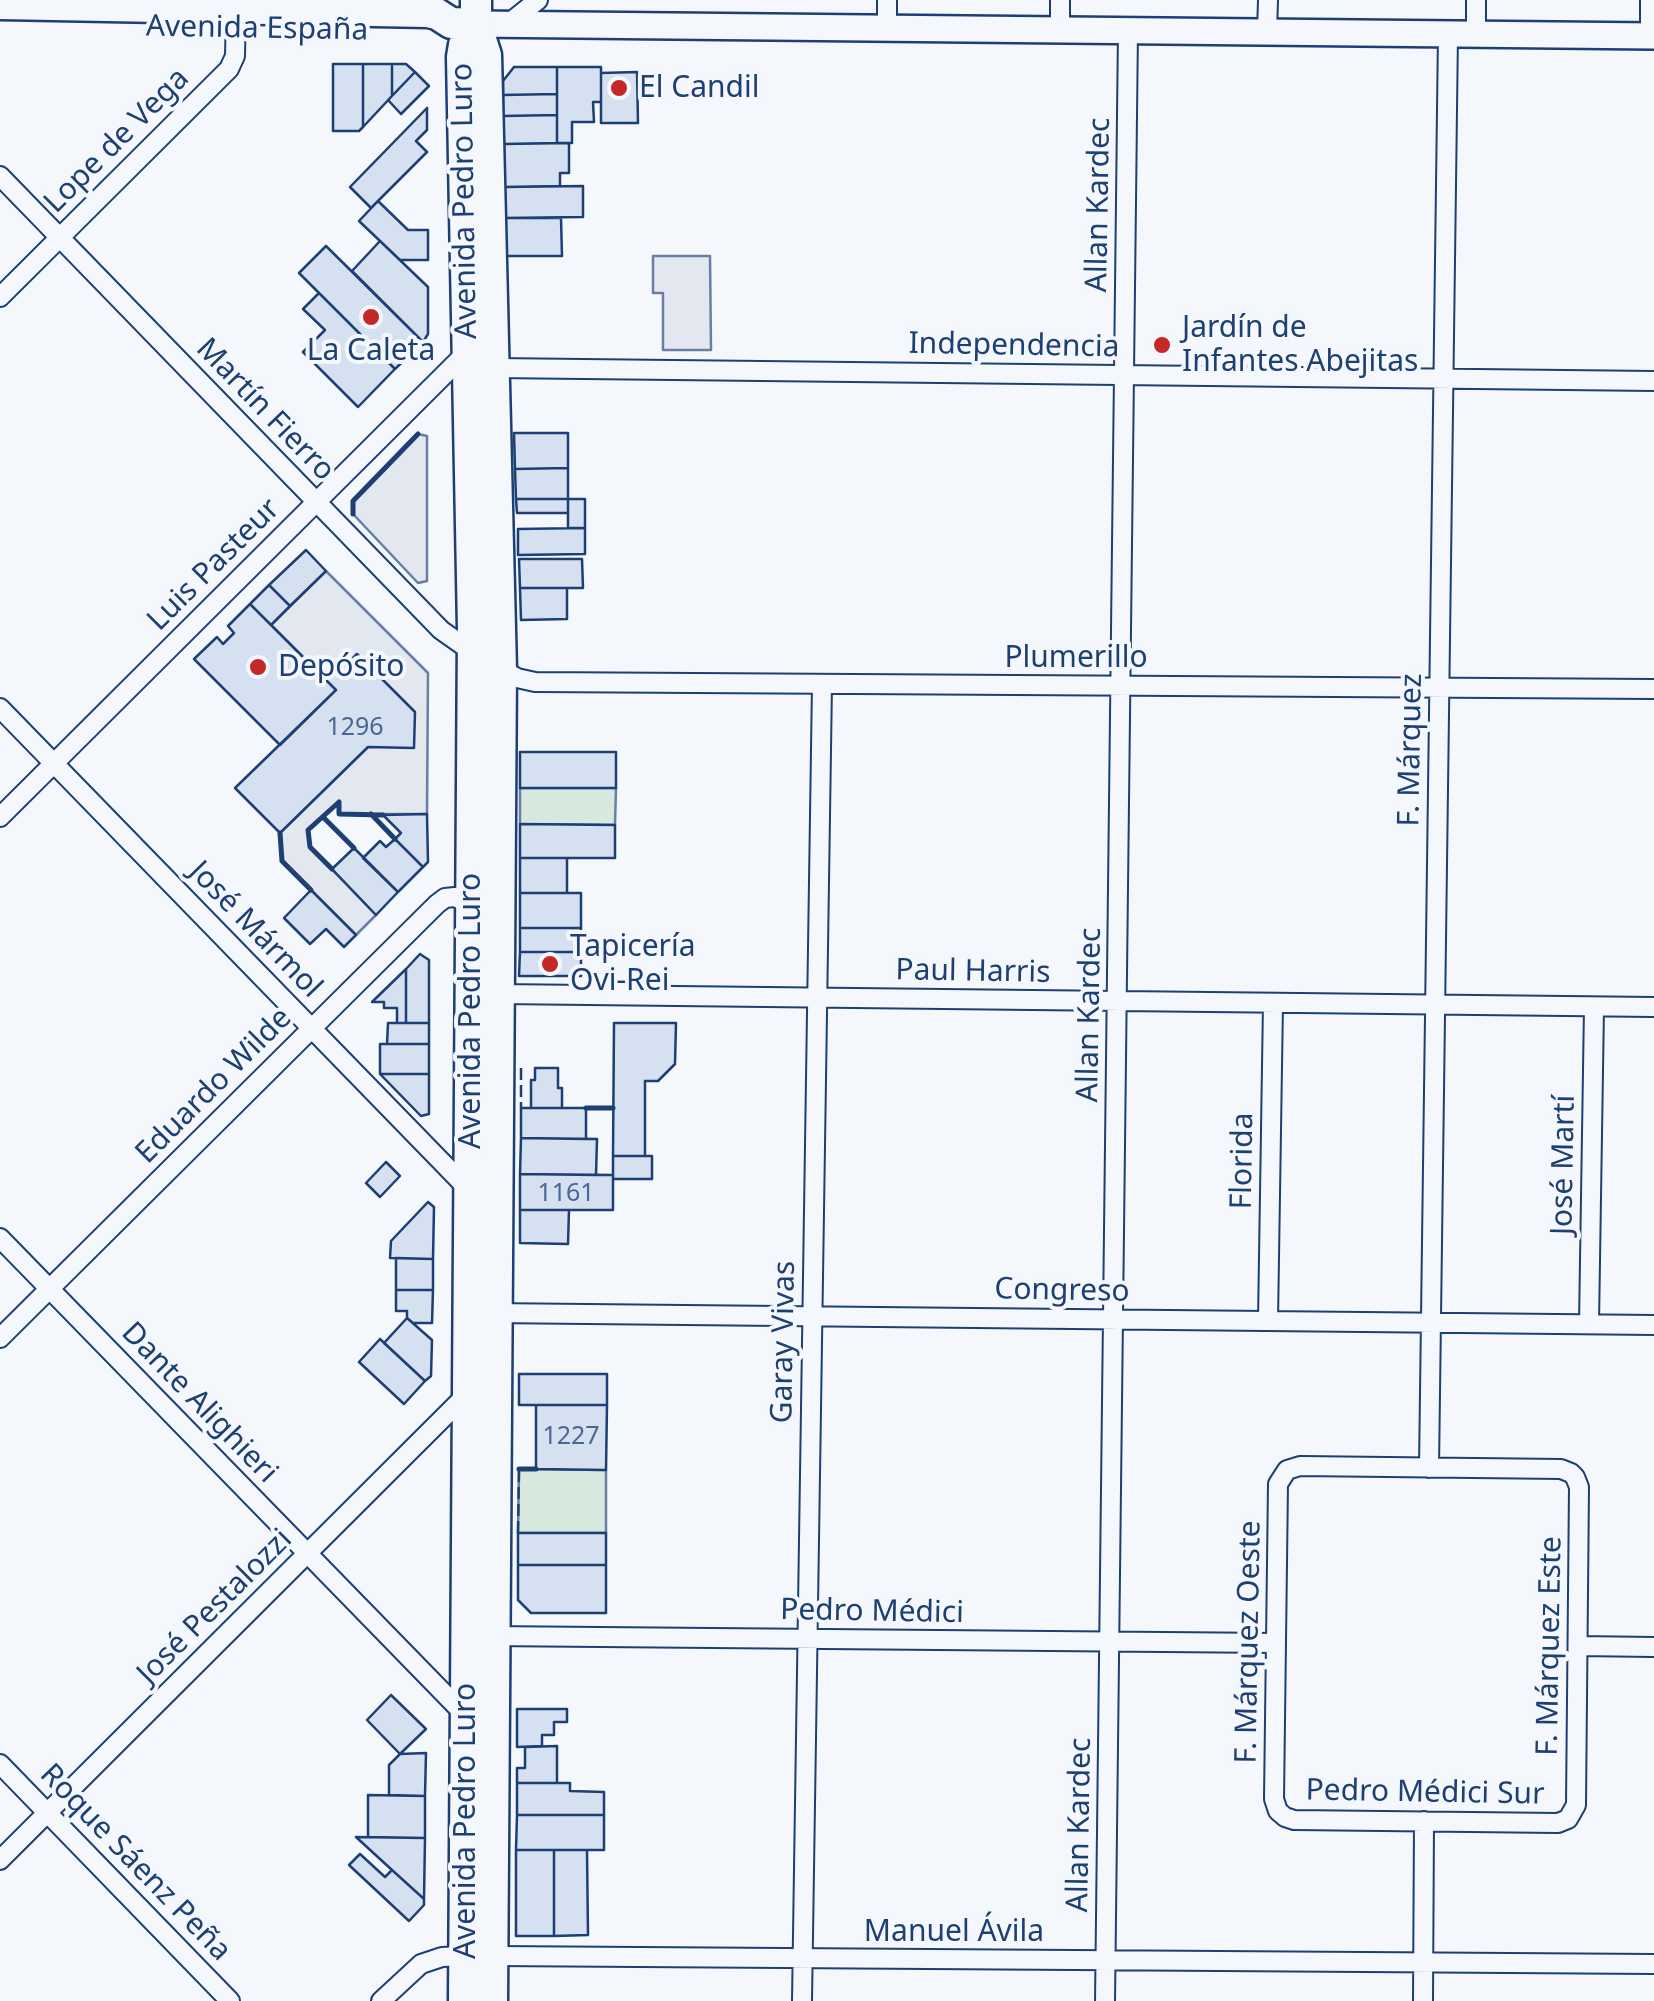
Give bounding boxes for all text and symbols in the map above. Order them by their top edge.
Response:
street label: Avenida España [146,9,368,49]
street label: Lope de Vega [37,61,197,221]
street label: Avenida Pedro Luro [445,63,485,339]
place label: El Candil [639,70,759,106]
marker: El Candil [608,77,630,99]
street label: Allan Kardec [1079,117,1119,293]
marker: La Caleta [360,306,382,328]
place label: Jardín de Infantes Abejitas [1182,310,1418,380]
street label: Independencia [908,326,1120,366]
street label: Martín Fierro [188,331,342,489]
place label: La Caleta [307,333,435,369]
marker: Jardín de Infantes Abejitas [1151,334,1173,356]
street label: Luis Pasteur [140,491,288,639]
street label: Plumerillo [1004,640,1148,676]
place label: Depósito [278,649,405,685]
marker: Depósito [247,656,269,678]
street label: F. Márquez [1392,673,1430,827]
house number: 1296 [326,713,384,743]
street label: José Mármol [181,854,329,1006]
street label: Avenida Pedro Luro [453,873,489,1149]
street label: Allan Kardec [1070,927,1110,1103]
place label: Tapicería Ovi-Rei [570,929,696,1000]
marker: Tapicería Ovi-Rei [539,953,561,975]
street label: Paul Harris [895,953,1051,991]
street label: Eduardo Wilde [129,1001,299,1171]
street label: José Martí [1545,1094,1583,1236]
street label: Florida [1224,1112,1262,1210]
house number: 1161 [537,1179,595,1209]
street label: Garay Vivas [765,1260,803,1424]
street label: Congreso [994,1272,1130,1310]
street label: Dante Alighieri [113,1315,285,1491]
house number: 1227 [542,1422,600,1452]
street label: F. Márquez Oeste [1229,1520,1269,1764]
street label: José Pestalozzi [130,1522,300,1692]
street label: F. Márquez Este [1530,1536,1570,1756]
street label: Pedro Médici [780,1592,964,1632]
street label: Avenida Pedro Luro [448,1683,484,1959]
street label: Allan Kardec [1060,1737,1100,1913]
street label: Roque Sáenz Peña [32,1757,238,1969]
street label: Pedro Médici Sur [1305,1773,1545,1813]
street label: Manuel Ávila [864,1914,1044,1950]

